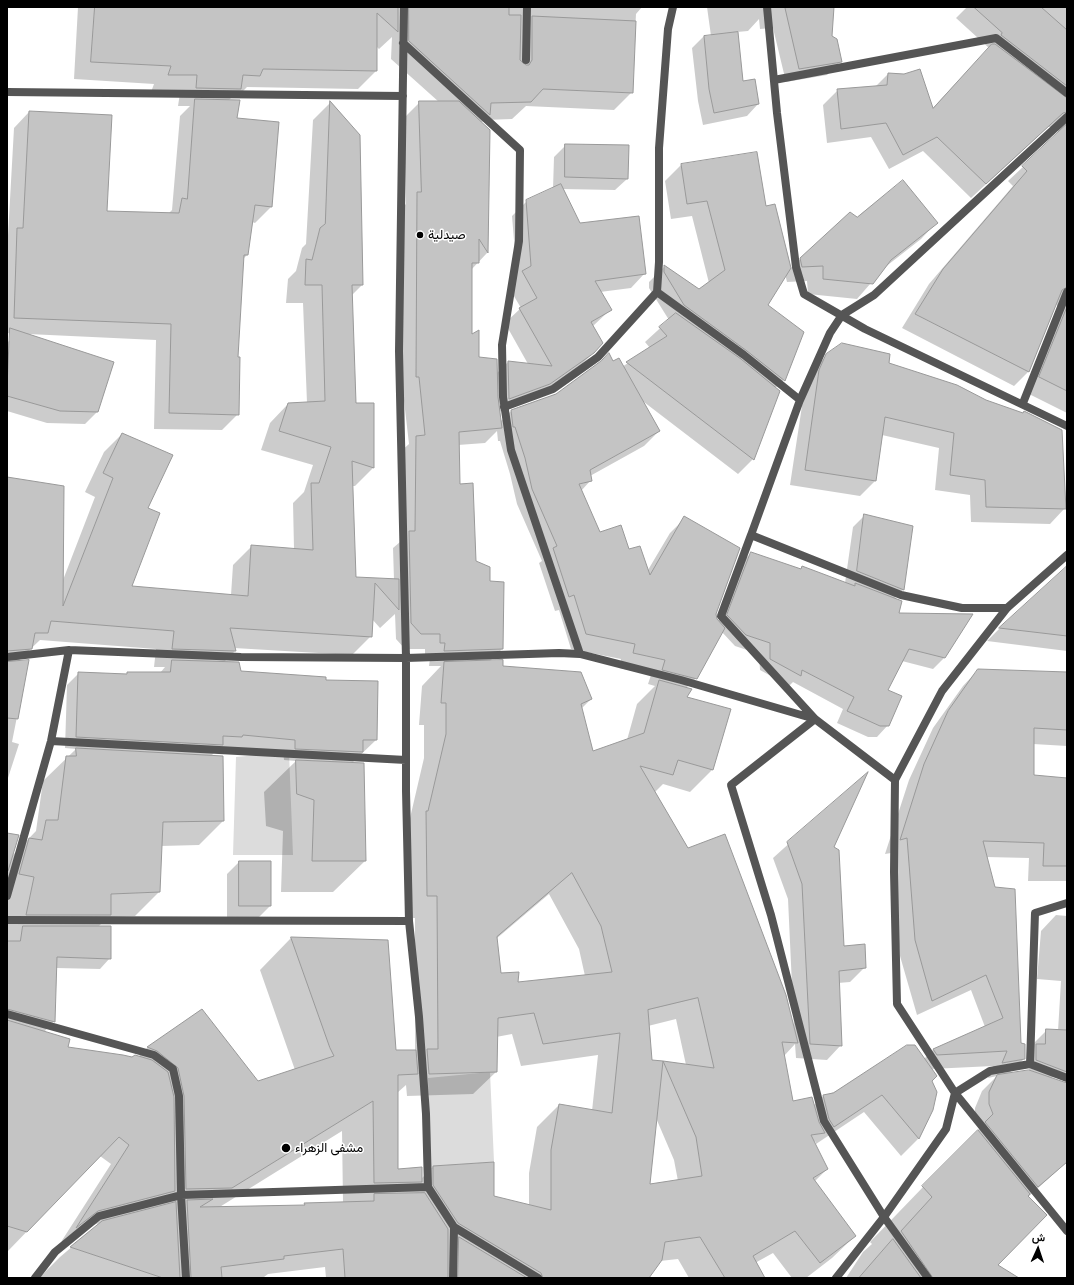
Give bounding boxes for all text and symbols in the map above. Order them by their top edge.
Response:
place label: صيدلية [428,227,466,243]
marker: صيدلية [415,230,425,240]
place label: مشفى الزهراء [295,1140,363,1156]
marker: مشفى الزهراء [280,1142,292,1154]
north arrow [1018,1229,1058,1269]
text: ش [1032,1230,1046,1243]

